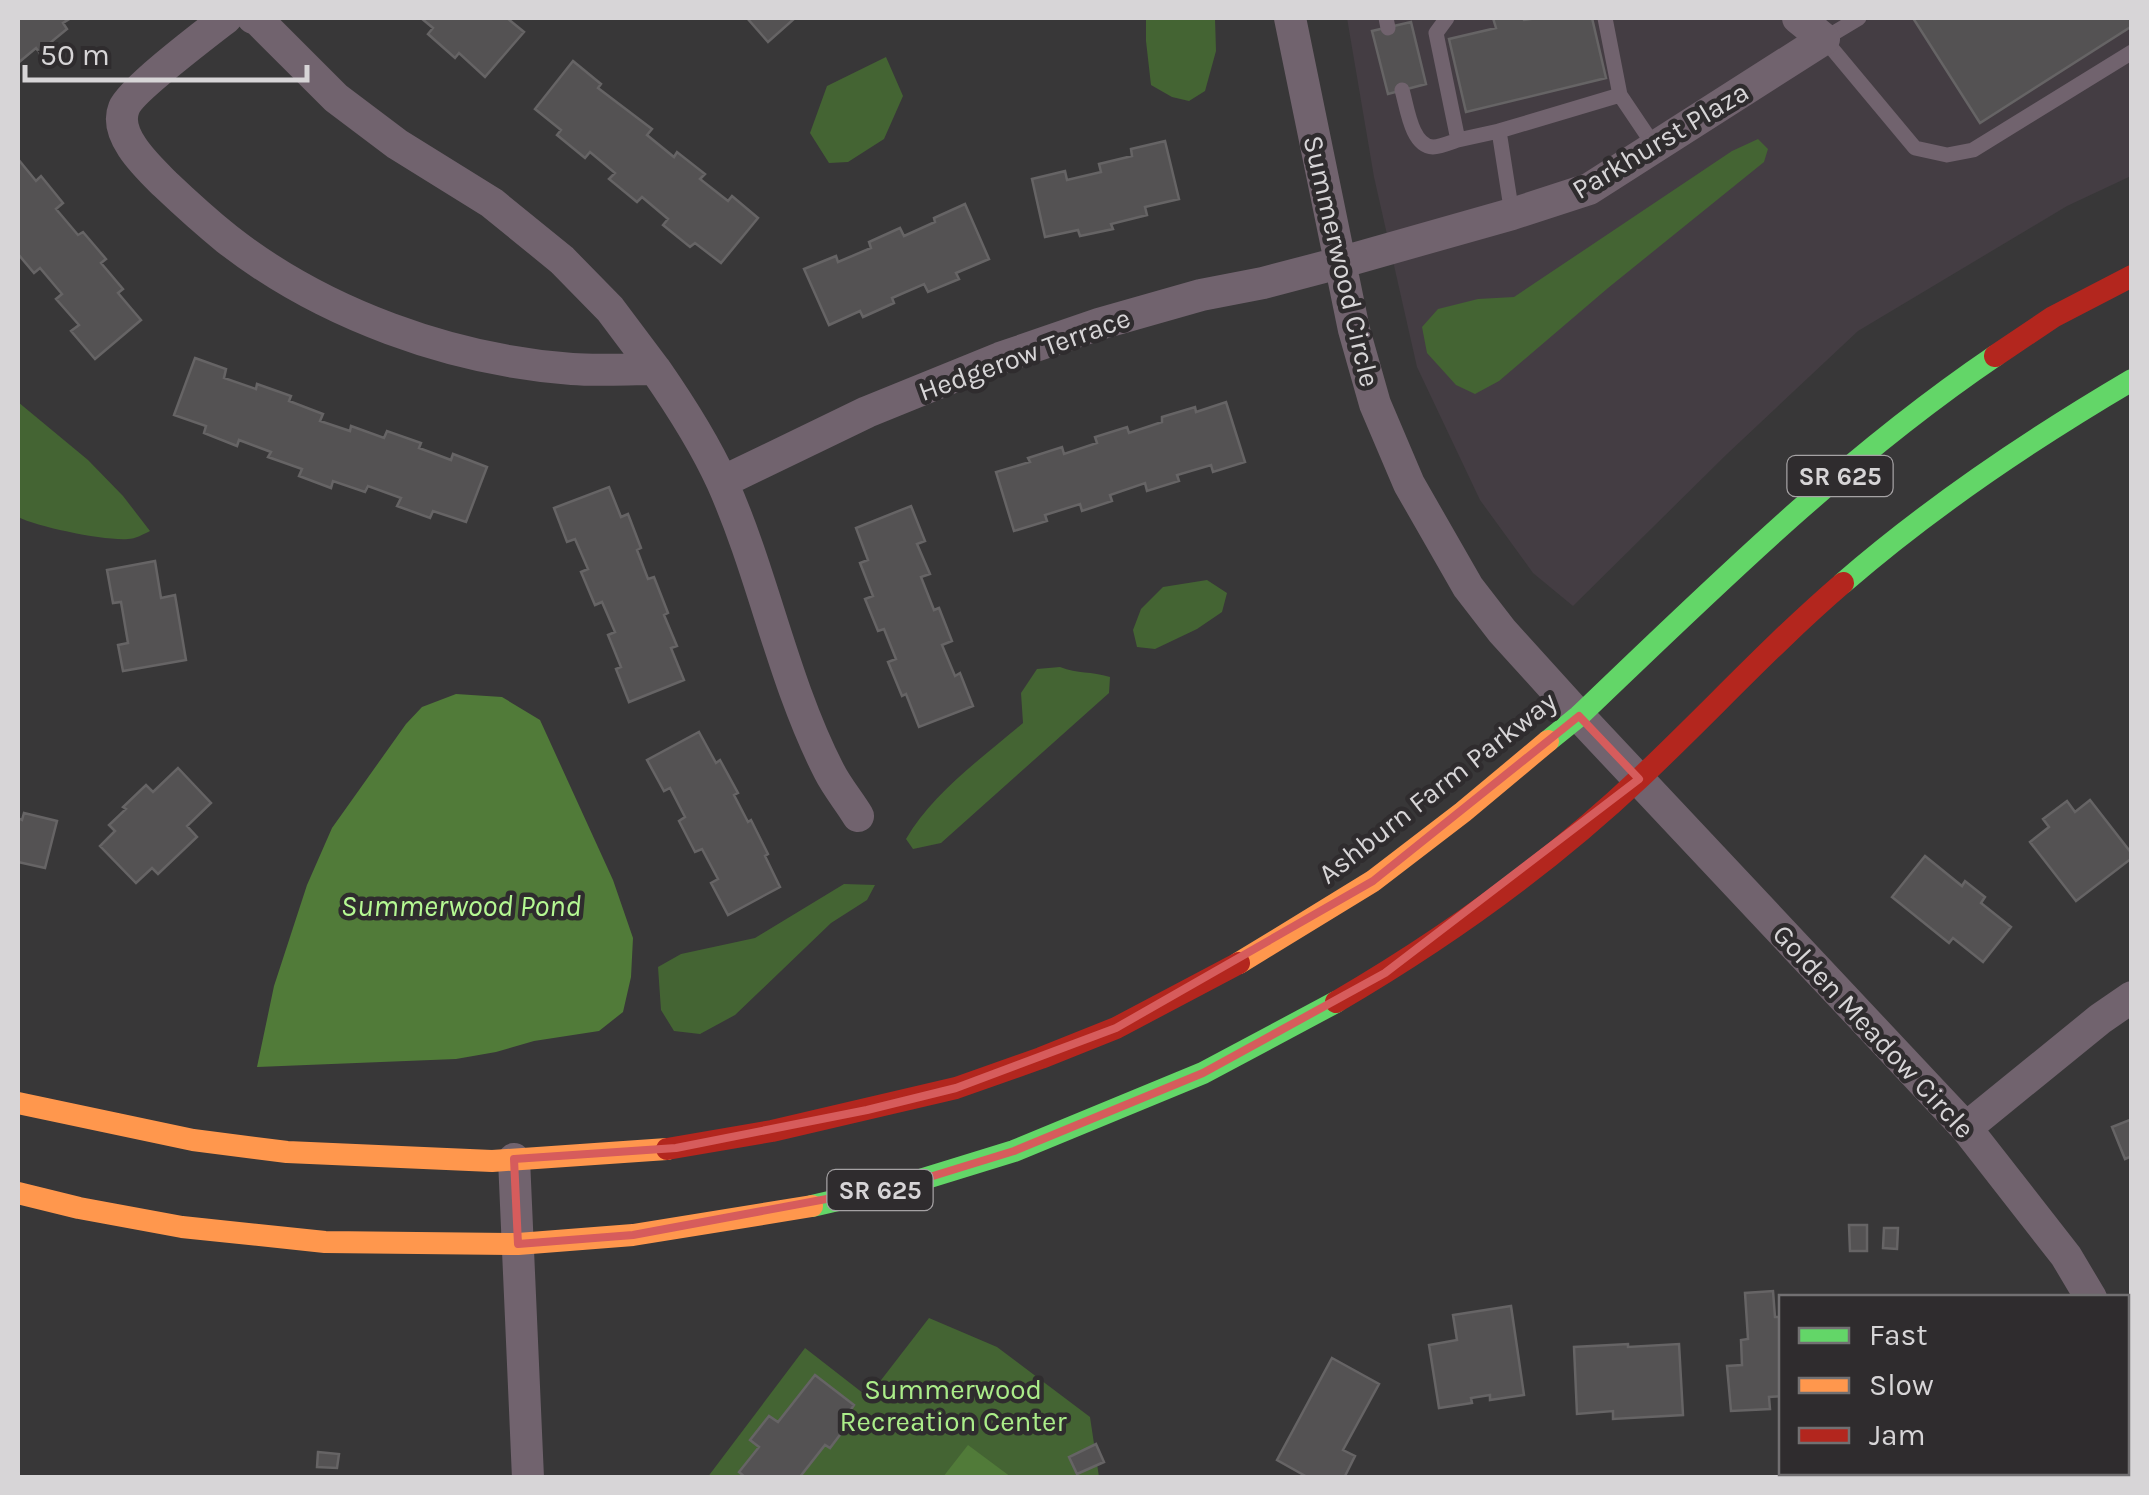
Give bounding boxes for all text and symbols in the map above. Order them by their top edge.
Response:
scale bar [25,20,308,82]
text: 50 m [40,37,110,73]
street label: Parkhurst Plaza [1566,75,1755,206]
street label: Summerwood Circle [1297,132,1387,390]
street label: Hedgerow Terrace [914,301,1135,408]
road number: SR 625 [1788,456,1892,496]
street label: Ashburn Farm Parkway [1312,684,1563,891]
water label: Summerwood Pond [341,888,581,924]
street label: Golden Meadow Circle [1766,918,1981,1145]
road number: SR 625 [828,1170,932,1210]
legend [1779,1295,2129,1475]
text: Fast [1869,1317,1928,1353]
text: Slow [1869,1367,1934,1403]
park label: Summerwood Recreation Center [839,1373,1067,1438]
text: Jam [1869,1417,1926,1453]

